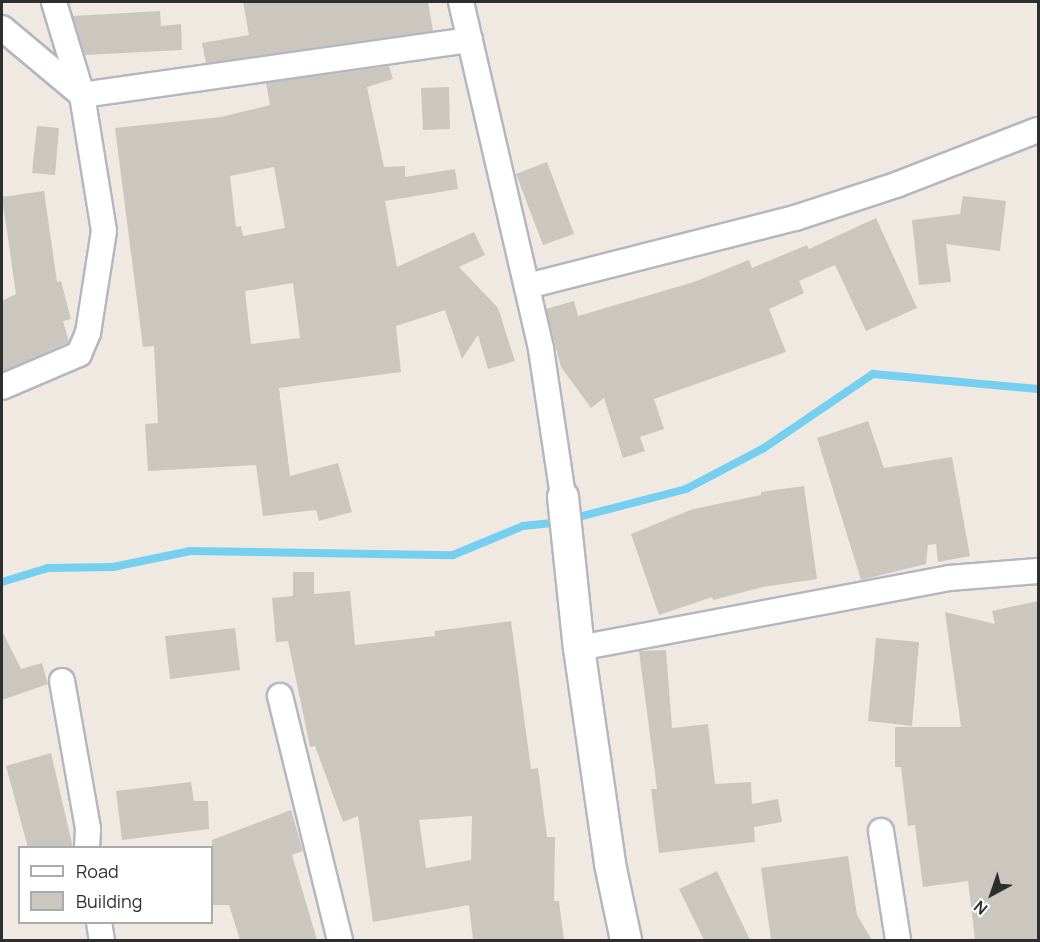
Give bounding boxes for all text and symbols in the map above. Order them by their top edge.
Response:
legend [18,846,213,924]
text: Road [76,859,119,883]
north arrow [962,864,1022,924]
text: Building [76,889,142,913]
text: N [969,896,992,920]

